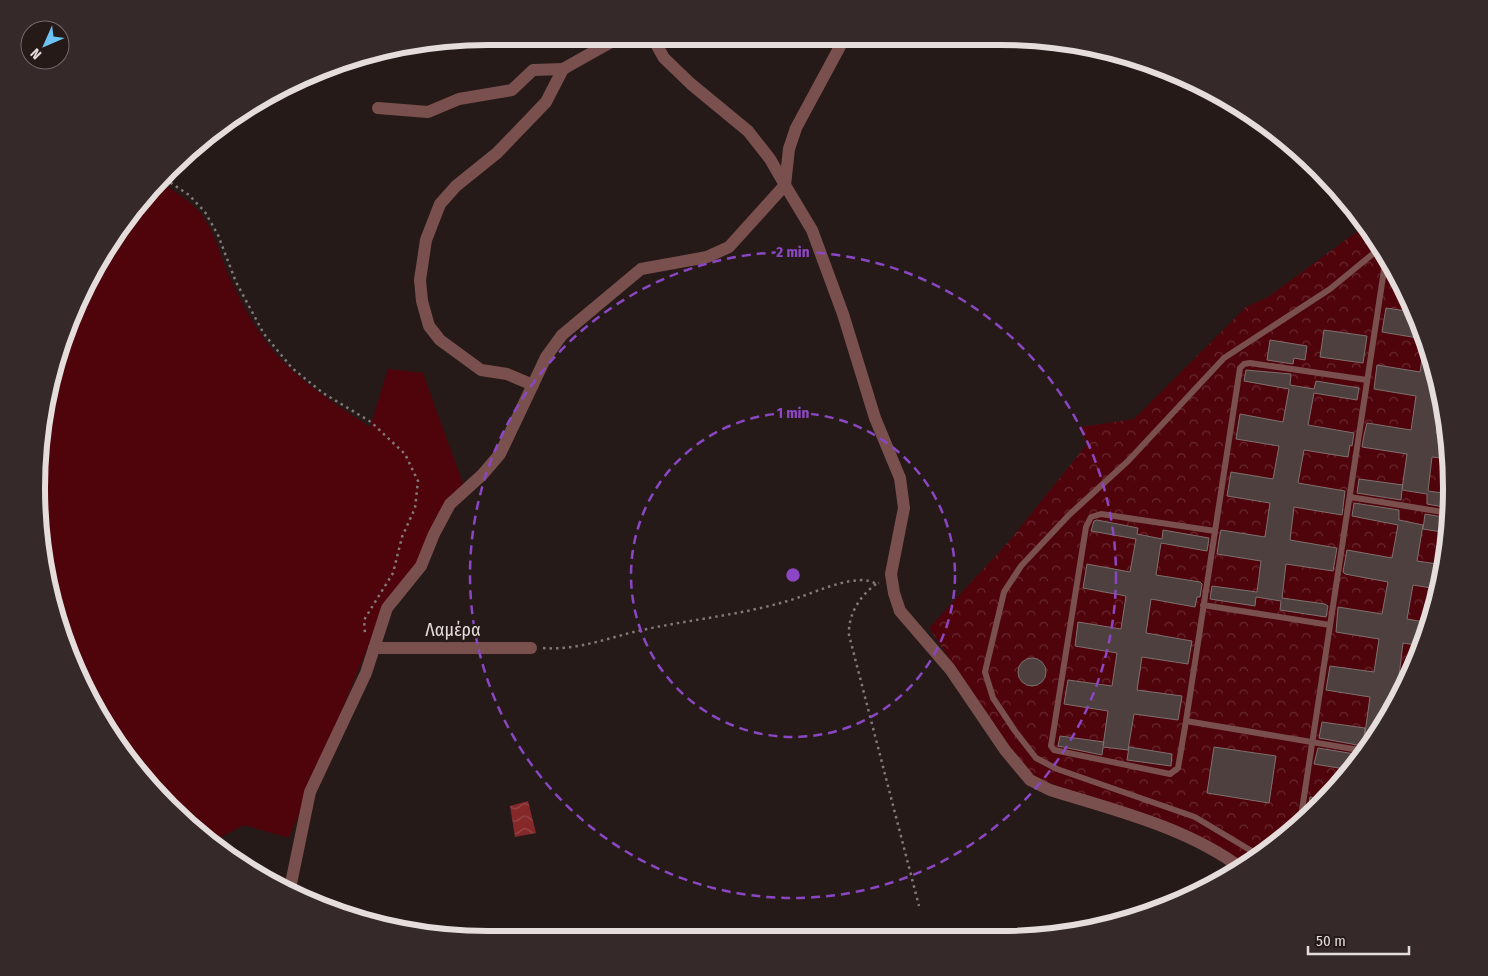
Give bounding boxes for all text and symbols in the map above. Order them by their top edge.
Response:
north arrow [20,20,70,70]
text: N [27,45,45,63]
text: 2 min [775,243,810,261]
text: 1 min [777,404,809,422]
centre of rings [784,566,802,584]
street label: Λαμέρα [425,619,481,641]
scale bar [1308,924,1409,956]
text: 50 m [1316,932,1346,950]

